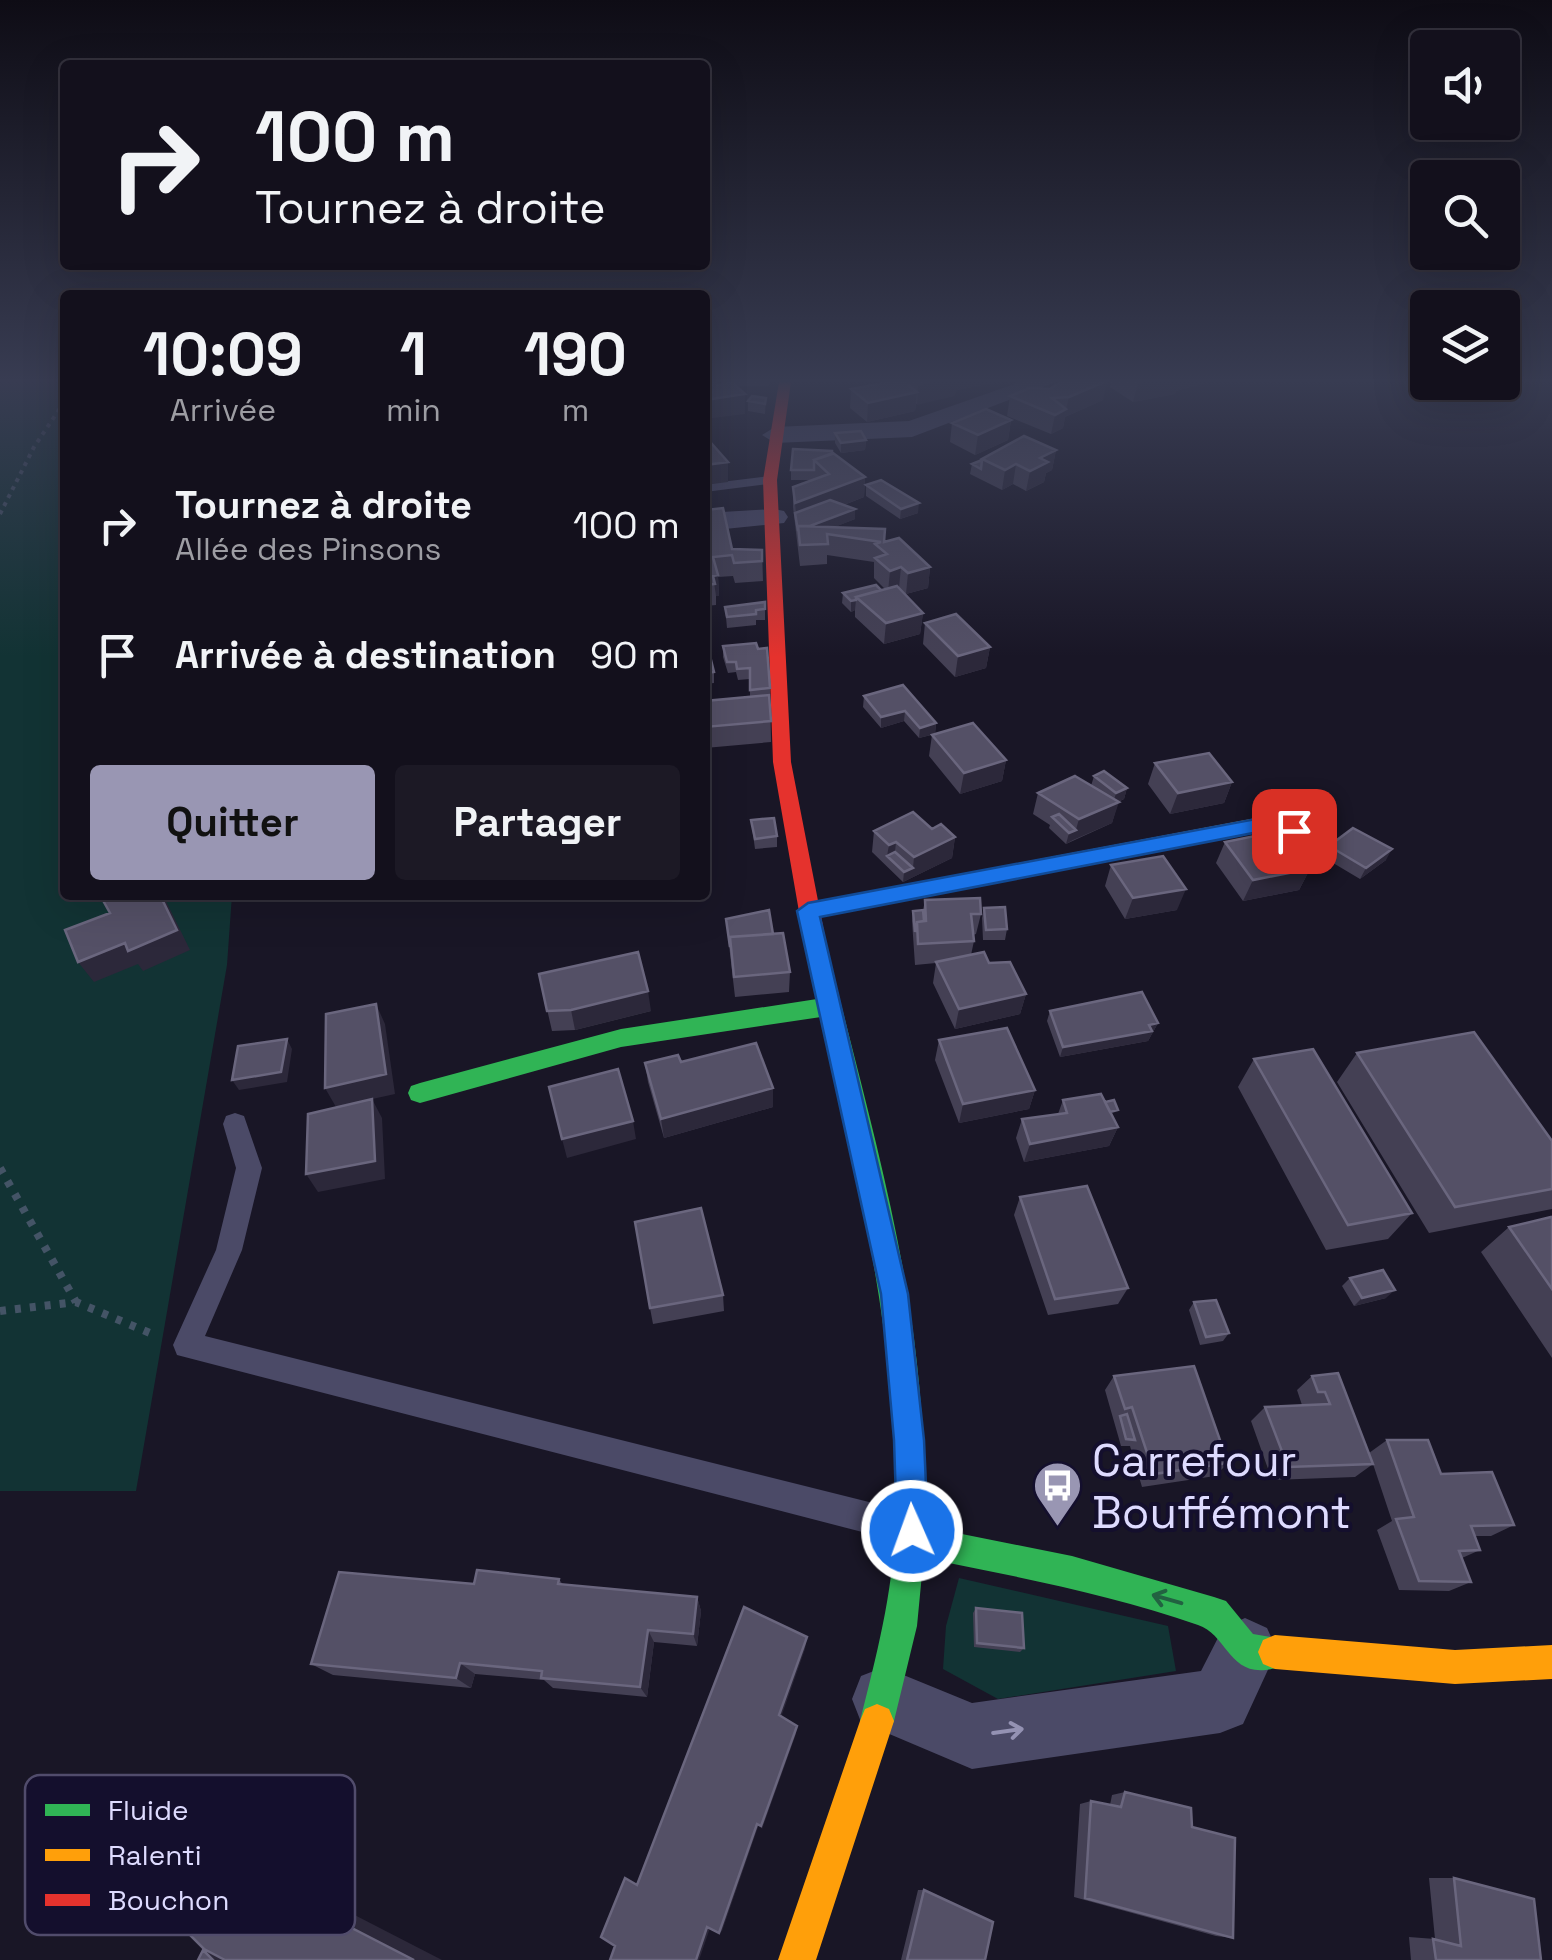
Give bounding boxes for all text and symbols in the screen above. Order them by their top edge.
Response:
map controls [1410,30,1520,400]
button: sound [1410,30,1520,140]
text: 100 m [255,92,455,181]
icon: right [90,100,220,230]
button: search [1410,160,1520,270]
text: Tournez à droite [255,179,606,236]
button: layers [1410,290,1520,400]
text: 10:09 [143,316,303,393]
text: 1 [400,316,427,393]
text: 190 [524,316,627,393]
text: Arrivée [170,390,276,430]
text: min [386,390,441,430]
text: m [562,390,589,430]
text: Tournez à droite [175,481,472,529]
icon: right [90,498,145,553]
text: 100 m [573,501,680,549]
text: Allée des Pinsons [175,529,441,569]
icon: arrive [90,628,145,683]
text: Arrivée à destination [175,631,556,679]
text: 90 m [590,631,680,679]
button: Quitter [90,765,375,880]
button: Partager [395,765,680,880]
pin [1252,789,1337,874]
icon: arrive [1267,804,1322,859]
place label: Carrefour Bouffémont [1092,1432,1351,1541]
bus stop icon: Carrefour Bouffémont [1031,1460,1083,1528]
position arrow [860,1479,964,1583]
one-way arrow [1152,1589,1183,1607]
one-way arrow [992,1722,1024,1740]
legend [25,1775,355,1935]
text: Fluide [108,1792,189,1828]
text: Ralenti [108,1837,202,1873]
text: Bouchon [108,1882,229,1918]

